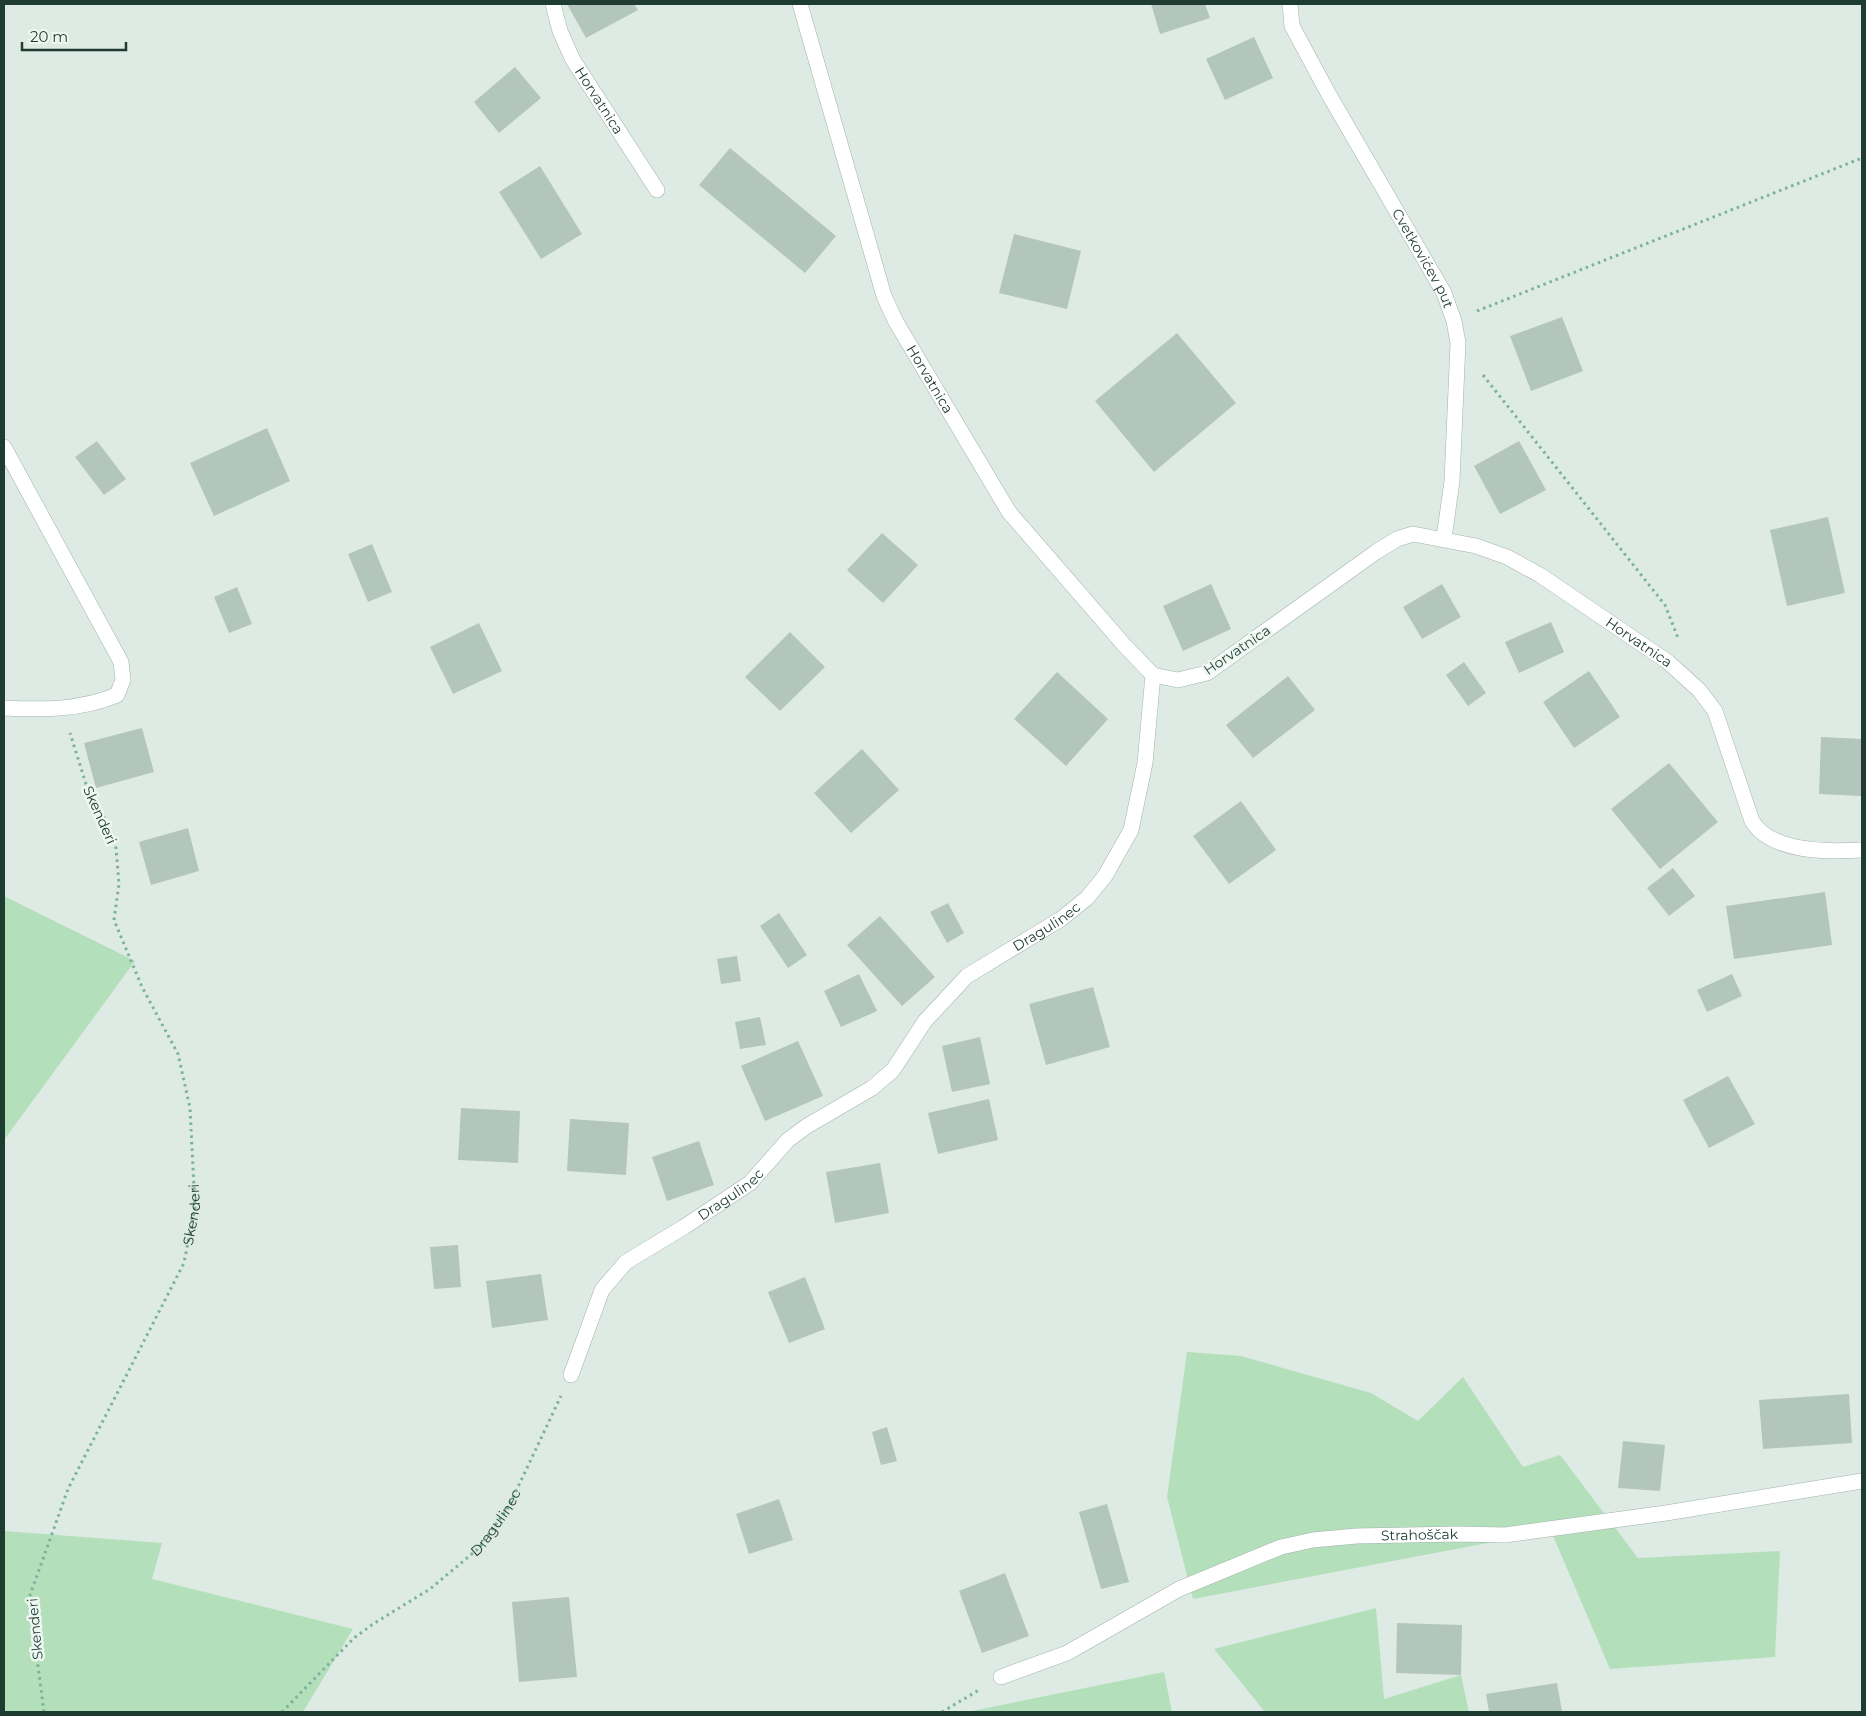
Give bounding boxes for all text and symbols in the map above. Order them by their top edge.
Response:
scale bar [22,20,126,52]
text: 20 m [30,27,68,46]
street label: Horvatnica [571,64,628,138]
street label: Cvetkovićev put [1388,205,1458,311]
street label: Horvatnica [903,342,957,417]
street label: Horvatnica [1602,613,1676,671]
street label: Horvatnica [1200,621,1274,679]
street label: Skenderi [79,783,121,847]
street label: Dragulinec [1009,898,1084,955]
street label: Dragulinec [694,1165,768,1224]
street label: Skenderi [179,1183,204,1247]
street label: Dragulinec [467,1486,525,1560]
street label: Strahoščak [1381,1525,1459,1545]
street label: Skenderi [23,1597,47,1661]

